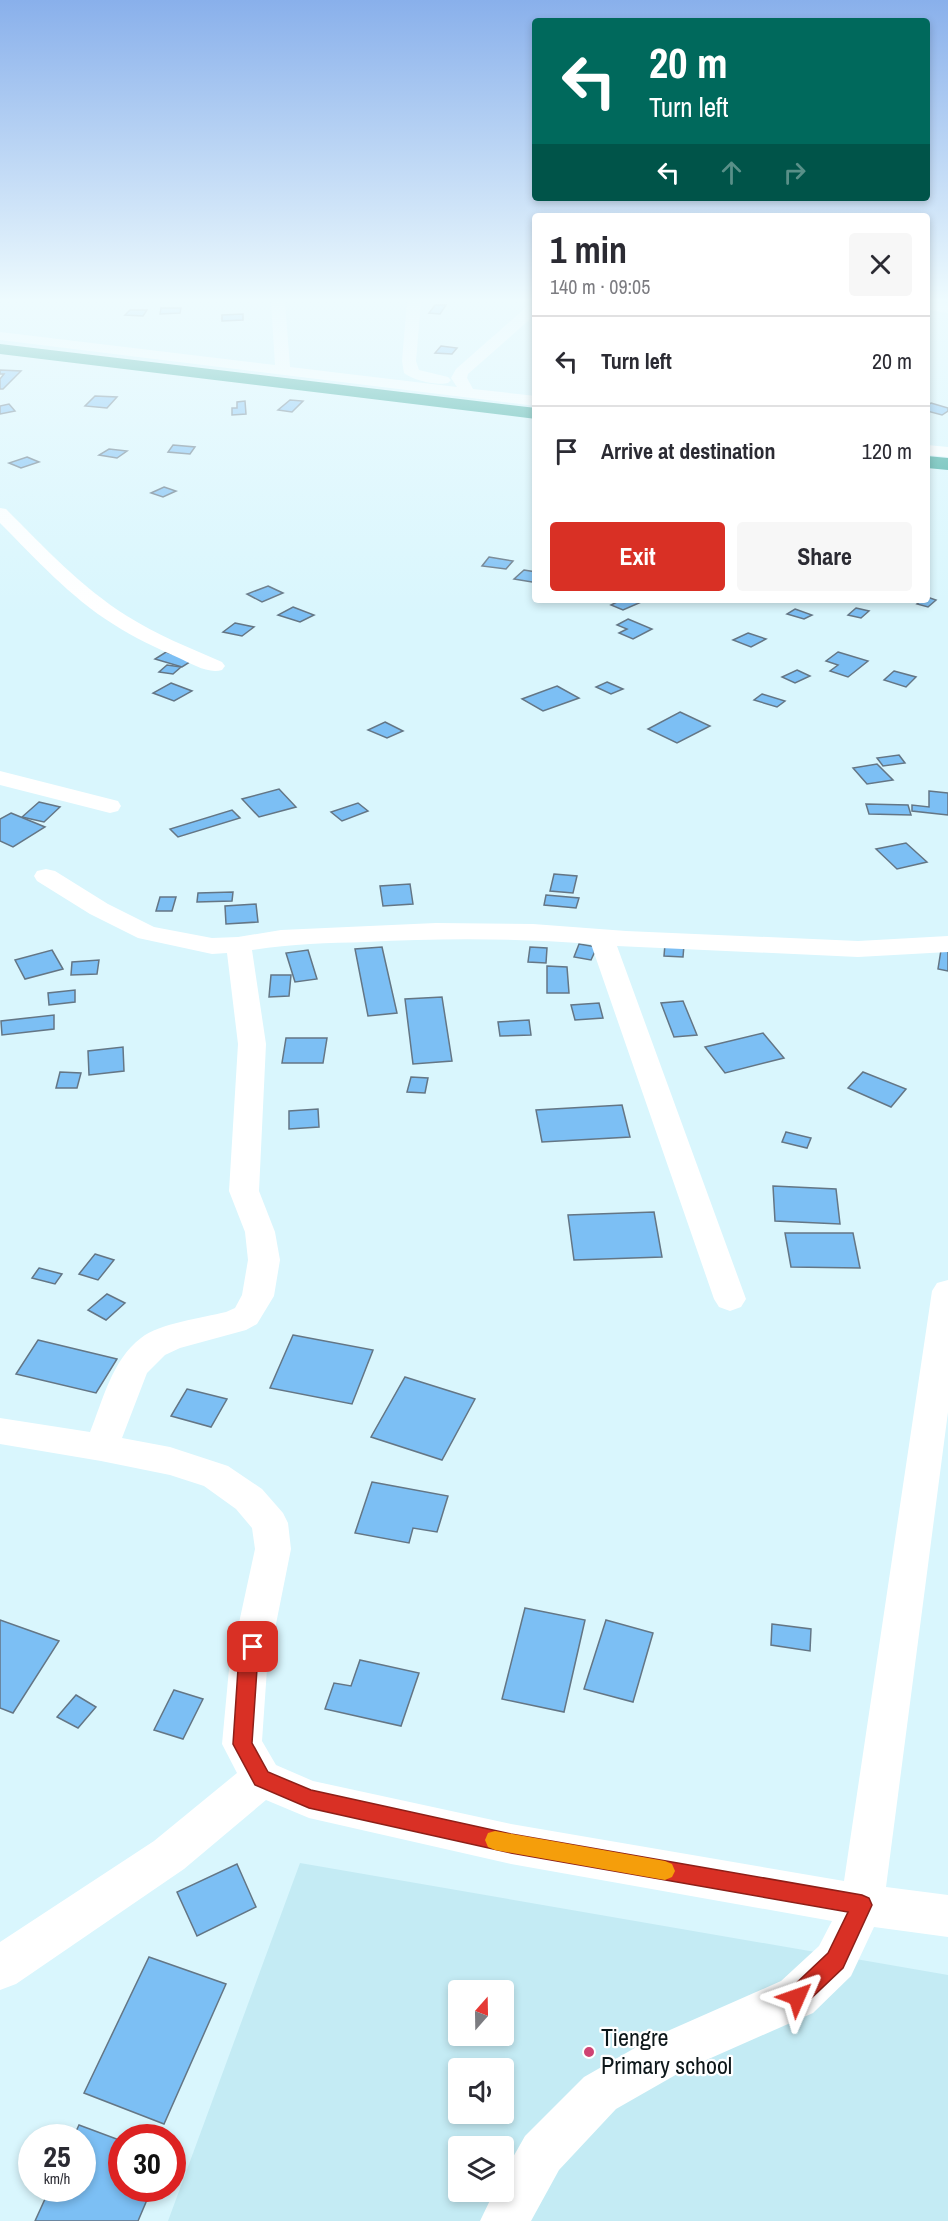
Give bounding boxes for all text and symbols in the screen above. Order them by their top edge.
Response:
text: 20 m [649,35,728,91]
icon: left [550,42,628,120]
text: Turn left [649,89,728,125]
icon: left [652,156,685,189]
icon: ahead [715,156,748,189]
icon: right [778,156,811,189]
text: 1 min [550,226,627,274]
button: close [849,233,912,296]
text: 140 m · 09:05 [550,273,650,300]
icon: left [550,345,583,378]
text: Turn left [601,346,672,376]
text: 20 m [872,346,912,376]
icon: arrive [550,435,583,468]
text: Arrive at destination [601,436,775,466]
text: 120 m [862,436,912,466]
button: Exit [550,522,725,591]
button: Share [737,522,912,591]
pin [227,1621,278,1672]
icon: arrive [236,1630,269,1663]
position arrow [765,1965,829,2029]
north arrow [448,1980,514,2046]
map controls [448,1980,514,2202]
place label: Tiengre Primary school [601,2021,732,2081]
marker: Tiengre Primary school [582,2045,596,2059]
button: sound [448,2058,514,2124]
speed limit sign: 30 [108,2124,186,2202]
text: 25 [43,2136,71,2176]
button: layers [448,2136,514,2202]
text: km/h [44,2168,70,2189]

